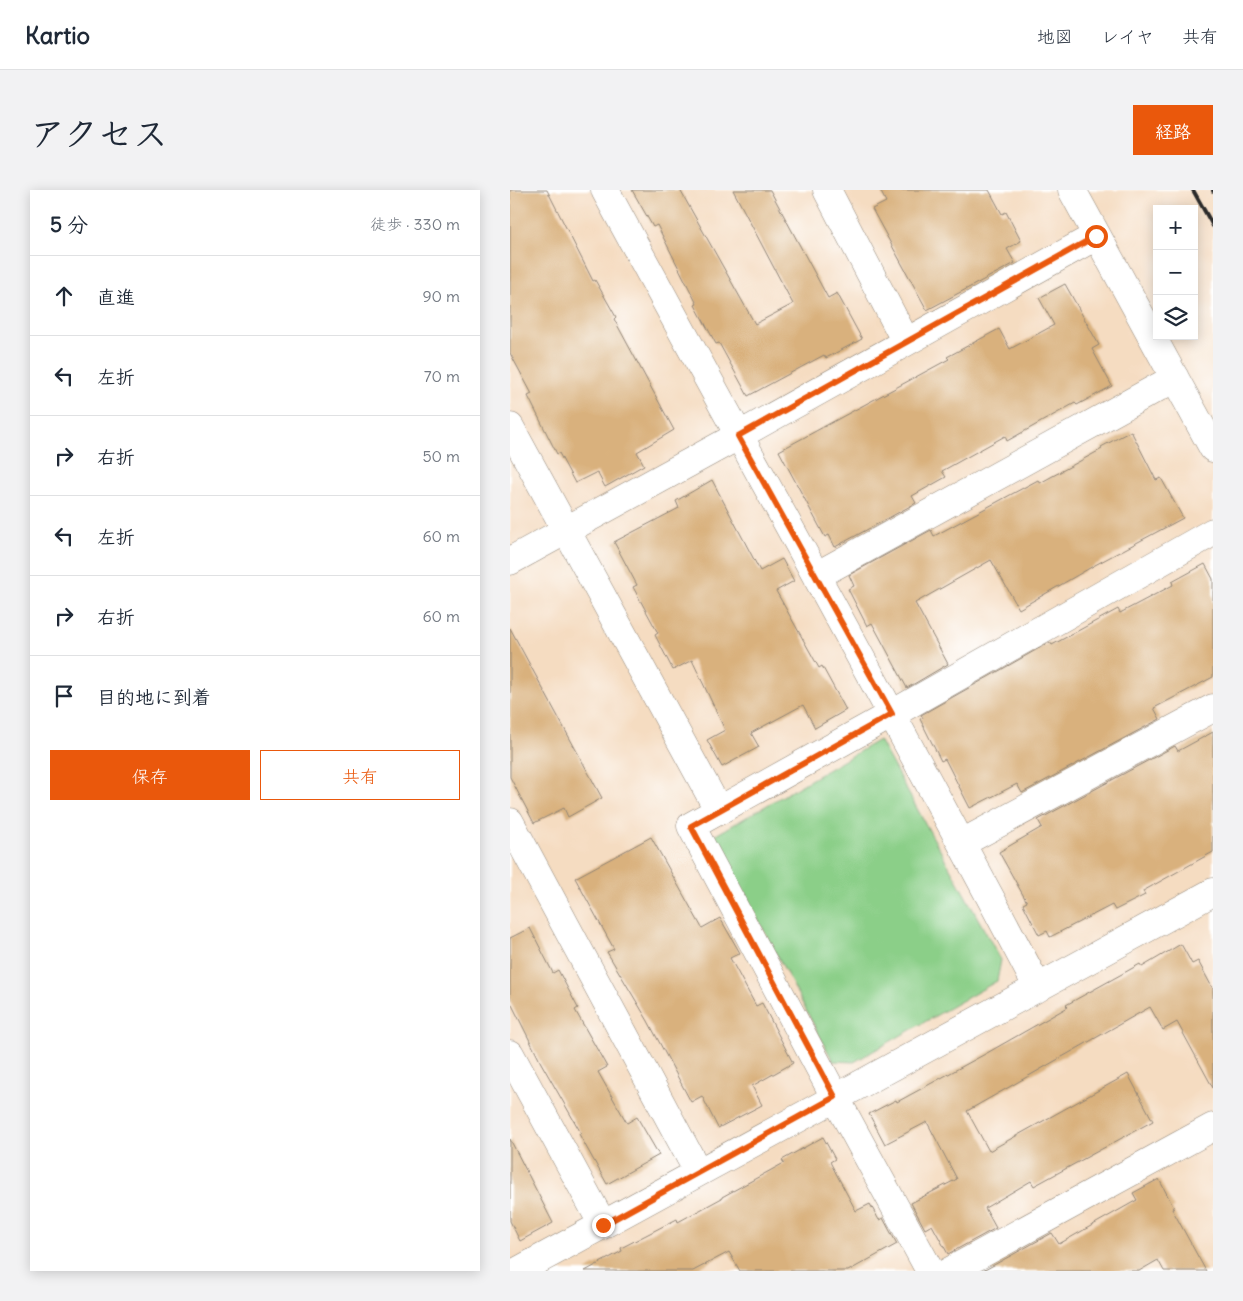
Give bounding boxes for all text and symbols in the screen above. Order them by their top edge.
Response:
text: Kartio [25,20,90,50]
text: 地図 [1037,25,1073,48]
text: レイヤ [1101,25,1154,48]
text: 共有 [1182,25,1218,48]
button: 経路 [1133,105,1213,155]
text: アクセス [30,111,168,155]
map controls [1153,205,1198,340]
button: + [1153,205,1198,250]
text: 5 分 [50,211,88,238]
text: 徒歩 · 330 m [370,214,460,234]
route start [1085,225,1108,248]
button: − [1153,250,1198,295]
icon: ahead [50,282,78,310]
text: 直進 [97,285,135,309]
text: 90 m [422,286,460,306]
button: layers [1153,295,1198,340]
icon: left [50,362,78,390]
text: 左折 [97,365,135,389]
text: 70 m [424,366,460,386]
icon: right [50,442,78,470]
text: 右折 [97,445,135,469]
text: 50 m [422,446,460,466]
icon: left [50,522,78,550]
text: 左折 [97,525,135,549]
text: 60 m [422,526,460,546]
icon: right [50,602,78,630]
text: 右折 [97,605,135,629]
text: 60 m [422,606,460,626]
icon: arrive [50,682,78,710]
text: 目的地に到着 [97,685,211,709]
button: 保存 [50,750,250,800]
button: 共有 [260,750,460,800]
route end [592,1214,615,1237]

